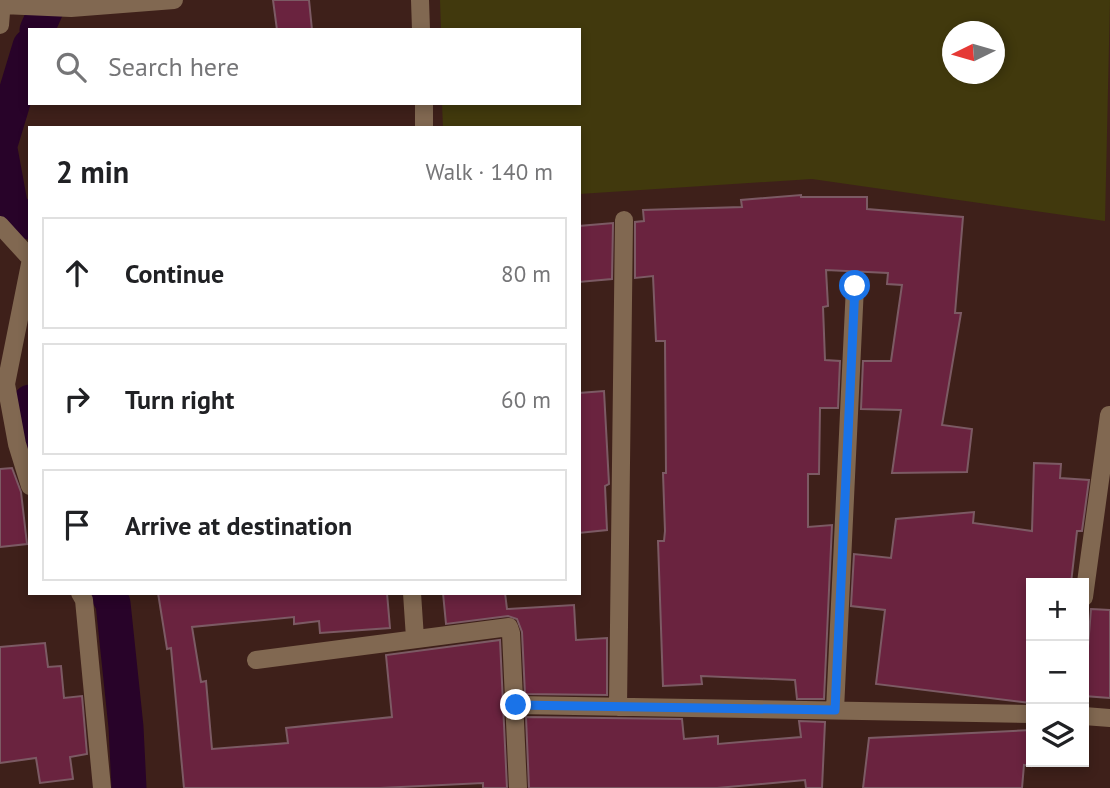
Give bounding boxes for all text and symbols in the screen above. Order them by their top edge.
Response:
north arrow [942,21,1005,84]
search box [28,28,581,105]
icon: search [52,48,90,86]
text: Search here [108,50,239,83]
text: 2 min [56,152,129,191]
text: Walk · 140 m [426,157,553,186]
icon: ahead [58,254,96,292]
text: Continue [125,257,224,290]
text: 80 m [501,259,551,288]
route start [839,270,870,301]
icon: right [58,380,96,418]
text: Turn right [125,383,234,416]
text: 60 m [501,385,551,414]
icon: arrive [58,506,96,544]
text: Arrive at destination [125,509,352,542]
map controls [1026,578,1089,767]
button: + [1026,578,1089,641]
button: − [1026,641,1089,704]
route end [500,689,531,720]
button: layers [1026,704,1089,767]

